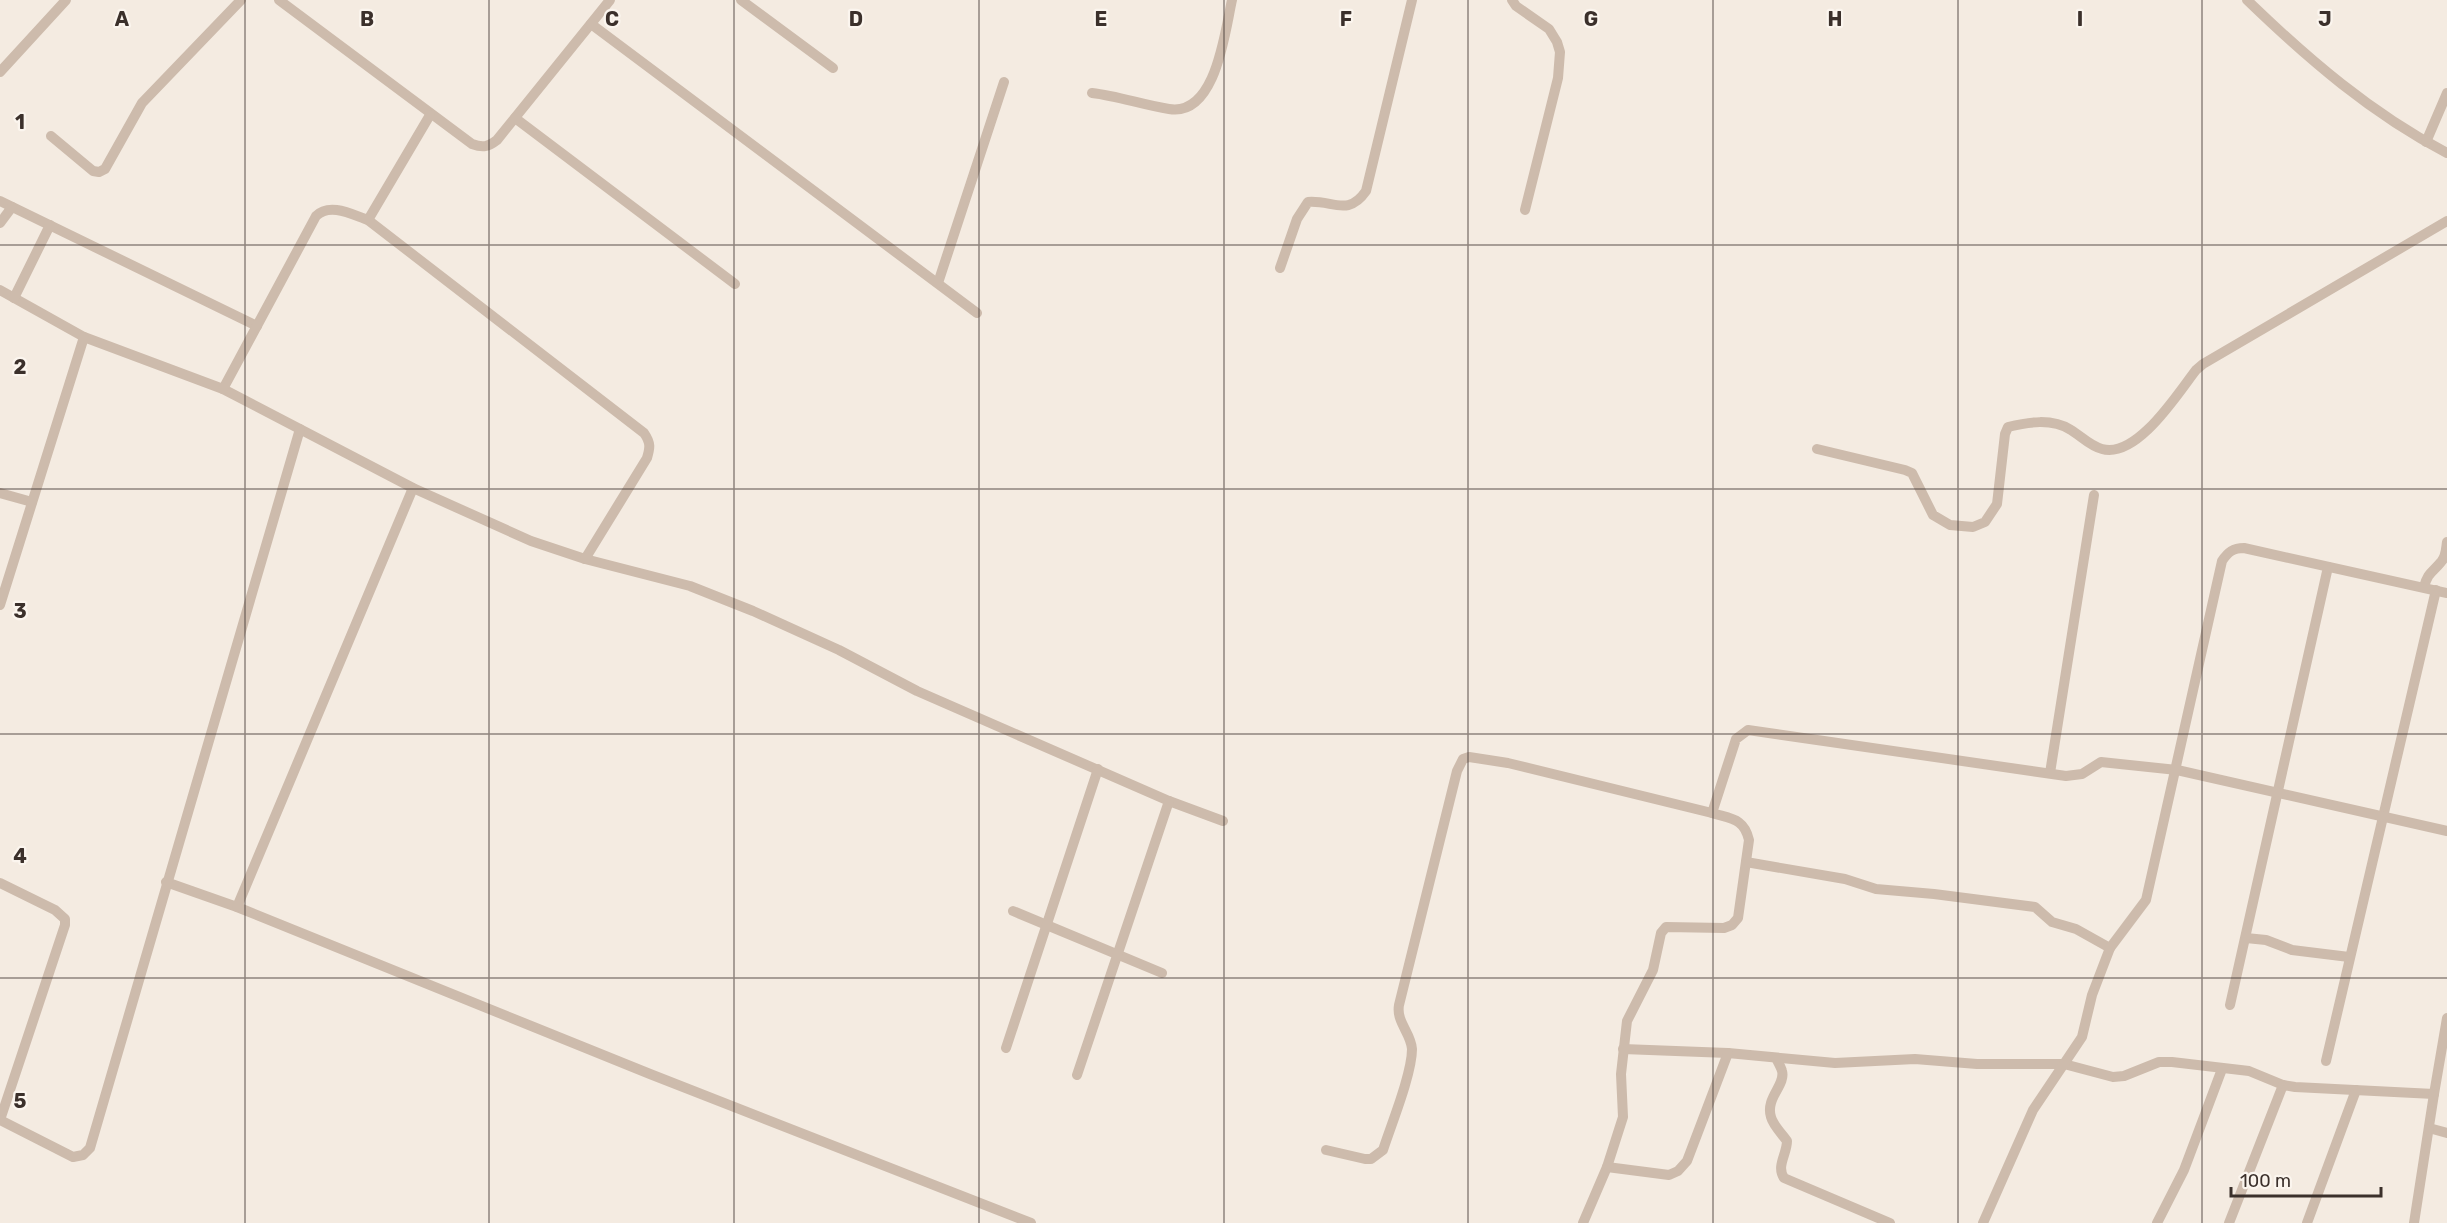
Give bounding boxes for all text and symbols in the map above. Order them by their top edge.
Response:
text: A [115,7,130,31]
text: B [360,7,374,31]
text: C [605,7,619,31]
text: D [849,7,863,31]
text: E [1095,7,1107,31]
text: F [1340,7,1352,31]
text: G [1584,7,1598,31]
text: H [1828,7,1842,31]
text: I [2077,7,2083,31]
text: J [2318,7,2332,31]
text: 1 [15,110,25,134]
text: 2 [14,355,27,379]
text: 3 [13,599,27,623]
text: 4 [13,844,27,868]
text: 5 [14,1089,27,1113]
scale bar [2231,1160,2381,1198]
text: 100 m [2240,1170,2291,1192]

